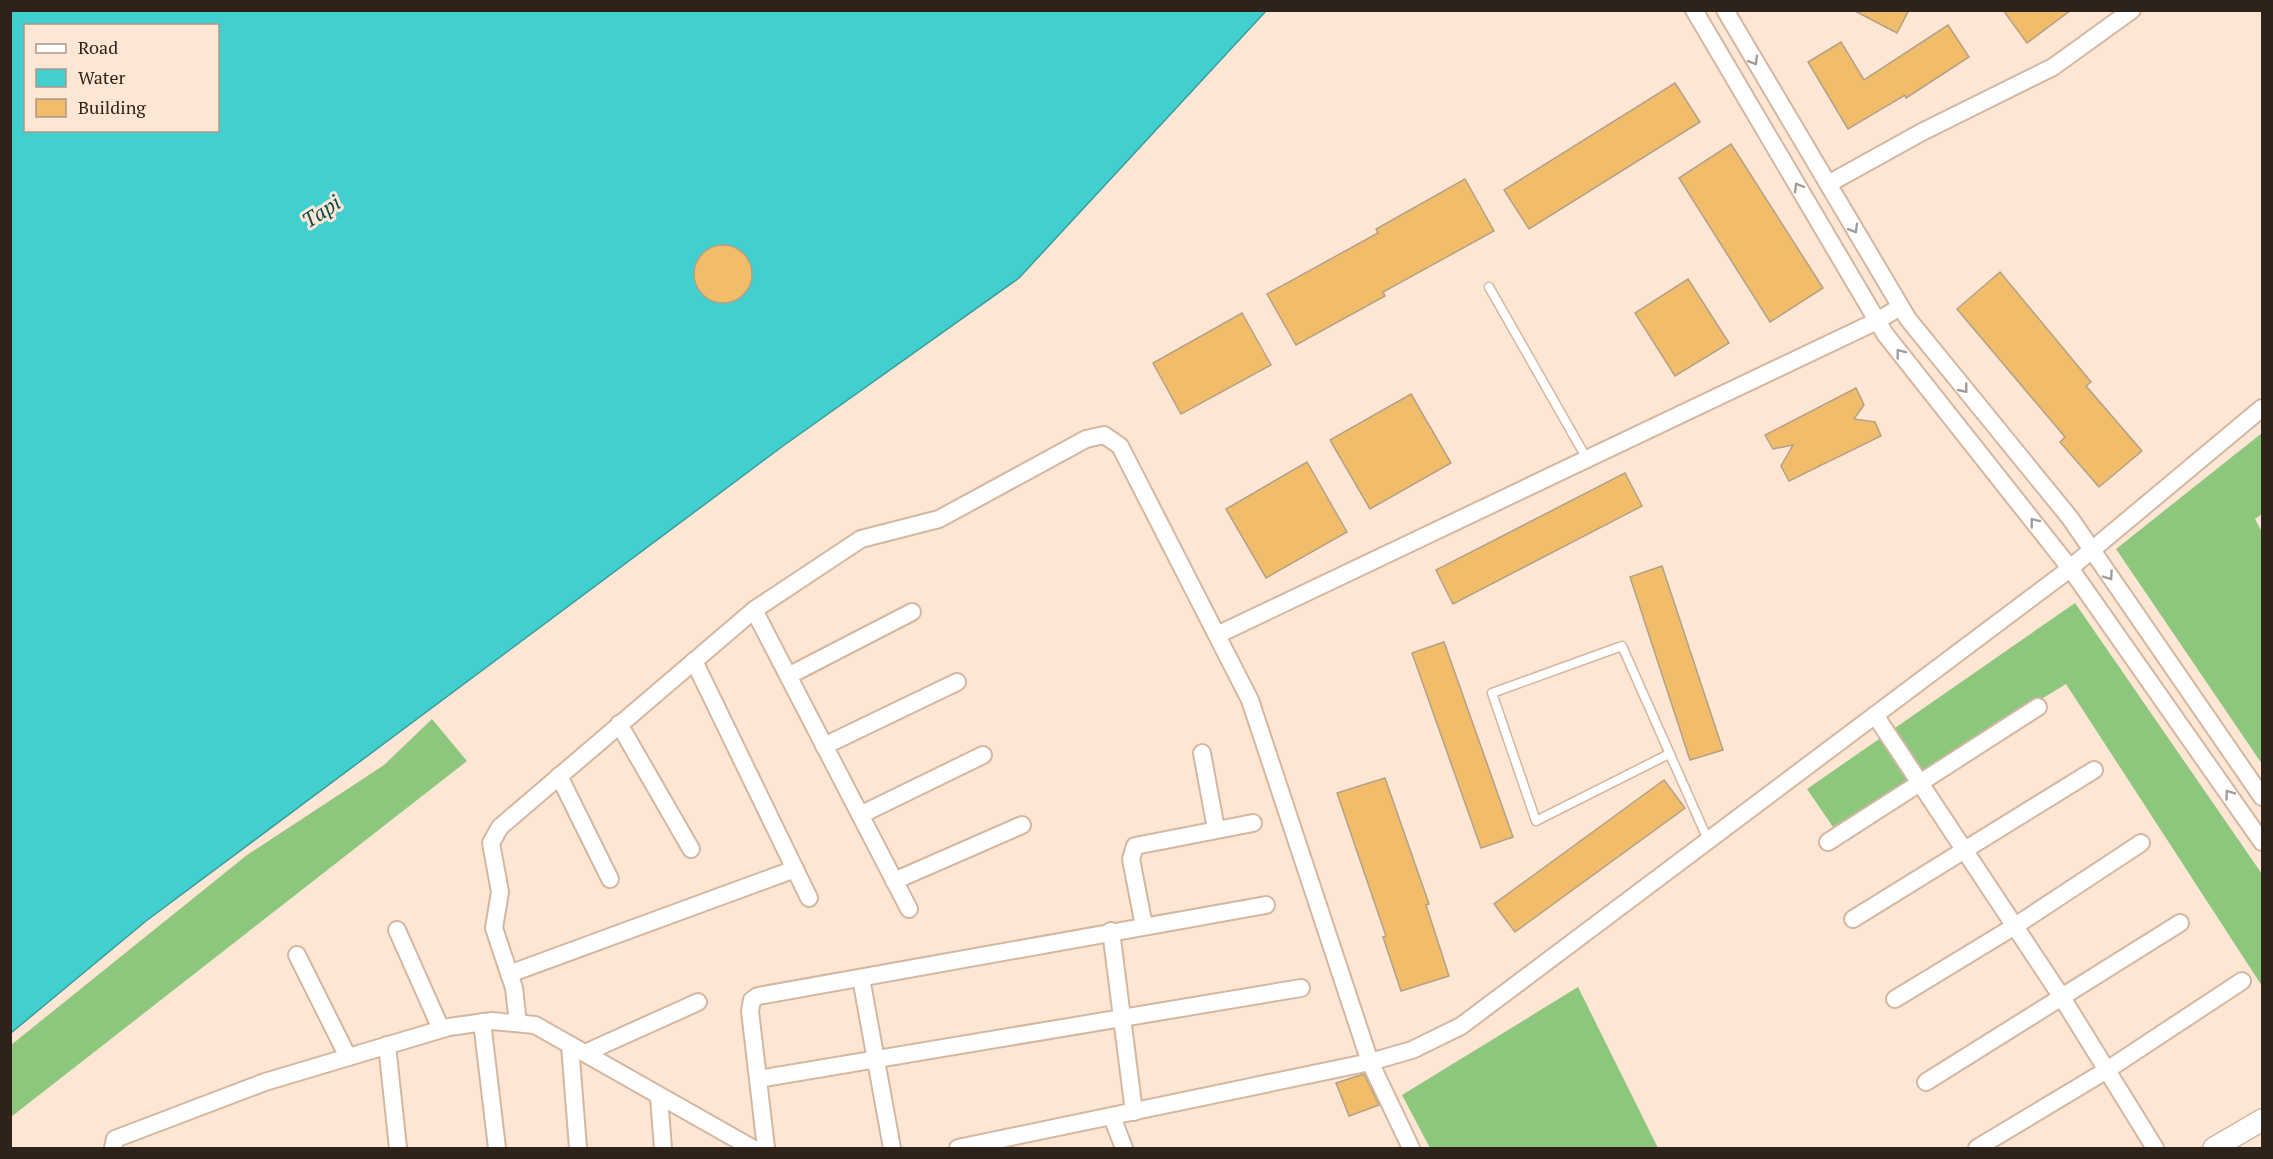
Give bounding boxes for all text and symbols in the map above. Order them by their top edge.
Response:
legend [24,24,219,132]
text: Road [78,35,118,59]
one-way arrow [1747,55,1759,65]
text: Water [78,65,125,89]
text: Building [78,95,146,119]
one-way arrow [1794,183,1805,193]
water label: Tapi [296,188,346,234]
one-way arrow [1847,223,1858,233]
one-way arrow [1896,349,1907,360]
one-way arrow [1957,382,1968,393]
one-way arrow [2030,518,2041,529]
one-way arrow [2102,570,2113,581]
one-way arrow [2225,790,2236,801]

